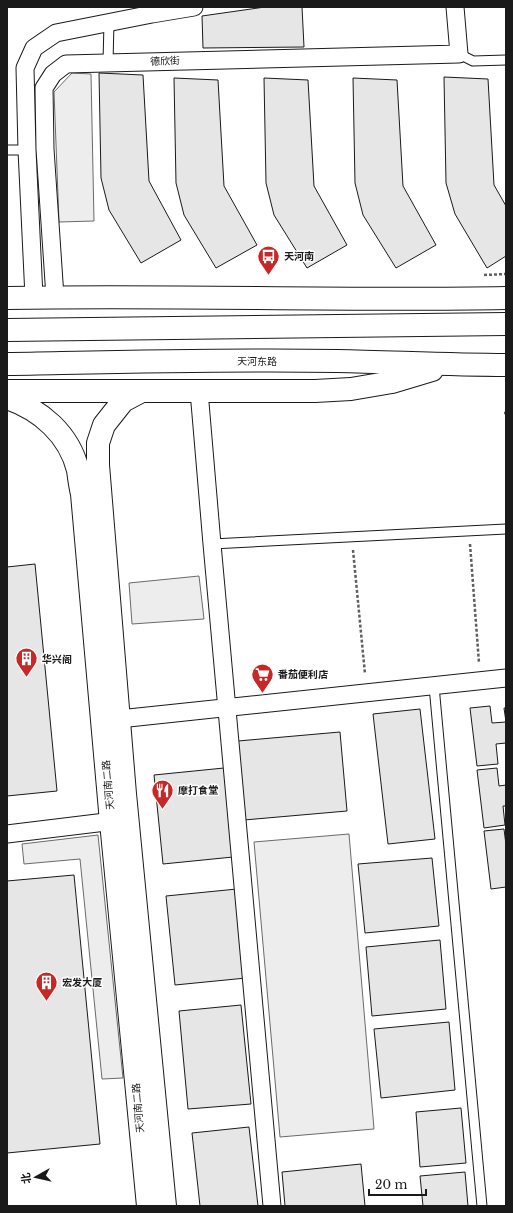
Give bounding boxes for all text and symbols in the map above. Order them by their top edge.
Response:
street label: 德欣街 [150,54,180,68]
bus stop icon: 天河南 [255,243,281,276]
place label: 天河南 [284,250,314,263]
street label: 天河东路 [237,355,277,368]
building icon: 华兴阁 [13,646,39,679]
place label: 华兴阁 [42,653,72,666]
supermarket icon: 番茄便利店 [249,661,275,694]
place label: 番茄便利店 [278,668,328,681]
street label: 天河南二路 [99,760,117,810]
restaurant icon: 摩打食堂 [150,777,176,810]
place label: 摩打食堂 [178,784,218,797]
building icon: 宏发大厦 [34,969,60,1002]
place label: 宏发大厦 [62,976,102,989]
street label: 天河南二路 [129,1083,147,1133]
north arrow [16,1157,56,1197]
scale bar [369,1171,426,1197]
text: 北 [18,1172,34,1185]
text: 20 m [375,1177,407,1192]

